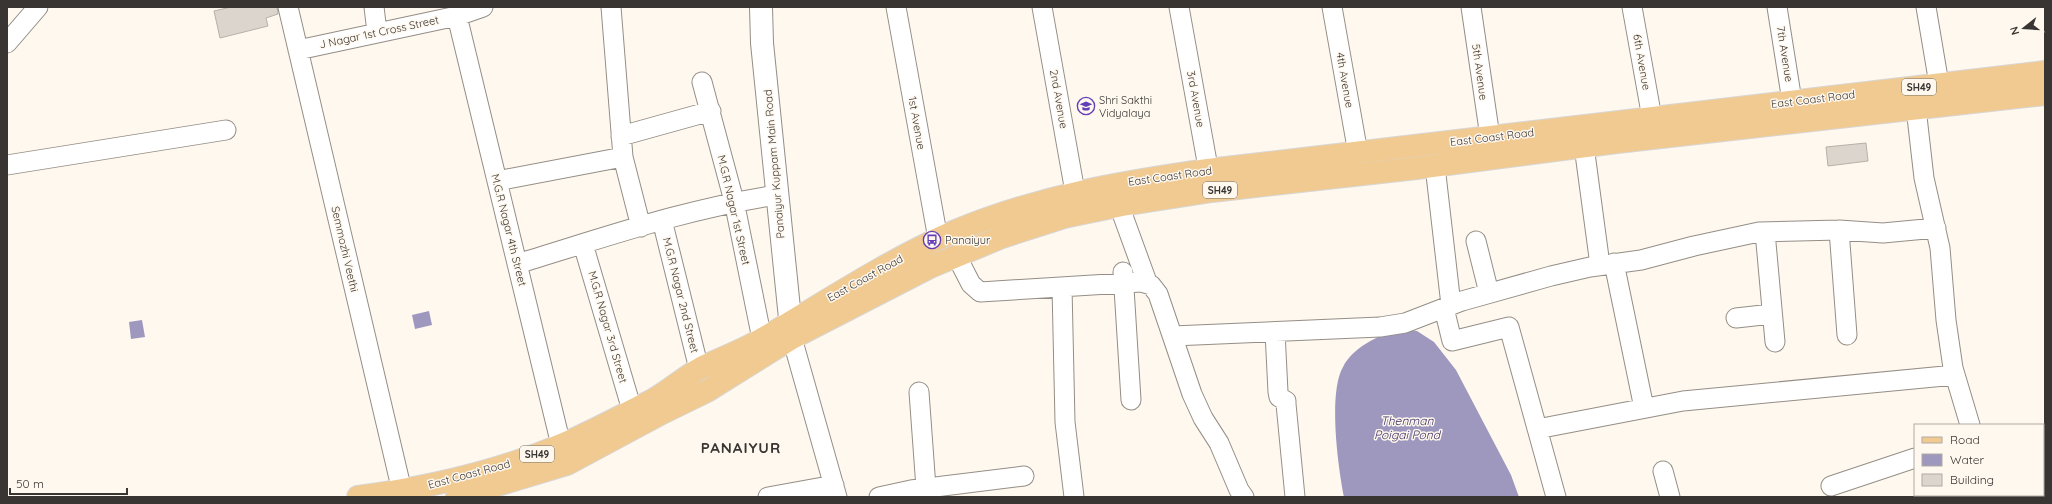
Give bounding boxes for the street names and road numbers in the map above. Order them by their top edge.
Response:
street label: J Nagar 1st Cross Street [318,12,440,52]
street label: 7th Avenue [1774,25,1796,83]
street label: 6th Avenue [1630,33,1654,91]
street label: 5th Avenue [1469,43,1491,101]
street label: 4th Avenue [1333,51,1357,109]
street label: 2nd Avenue [1047,68,1071,130]
street label: 3rd Avenue [1184,70,1208,128]
road number: SH49 [1902,79,1936,95]
street label: East Coast Road [1770,87,1856,111]
street label: Panaiyur Kuppam Main Road [761,89,787,239]
street label: 1st Avenue [905,95,929,151]
street label: East Coast Road [1449,125,1535,149]
street label: M.G.R Nagar 1st Street [715,154,754,267]
street label: East Coast Road [1127,163,1213,189]
street label: M.G.R Nagar 4th Street [488,172,530,288]
road number: SH49 [1203,182,1237,198]
street label: Semmozhi Veethi [328,205,362,293]
street label: M.G.R Nagar 2nd Street [660,236,702,355]
street label: East Coast Road [825,251,905,305]
street label: M.G.R Nagar 3rd Street [585,269,631,385]
road number: SH49 [520,446,554,462]
street label: East Coast Road [426,456,512,492]

